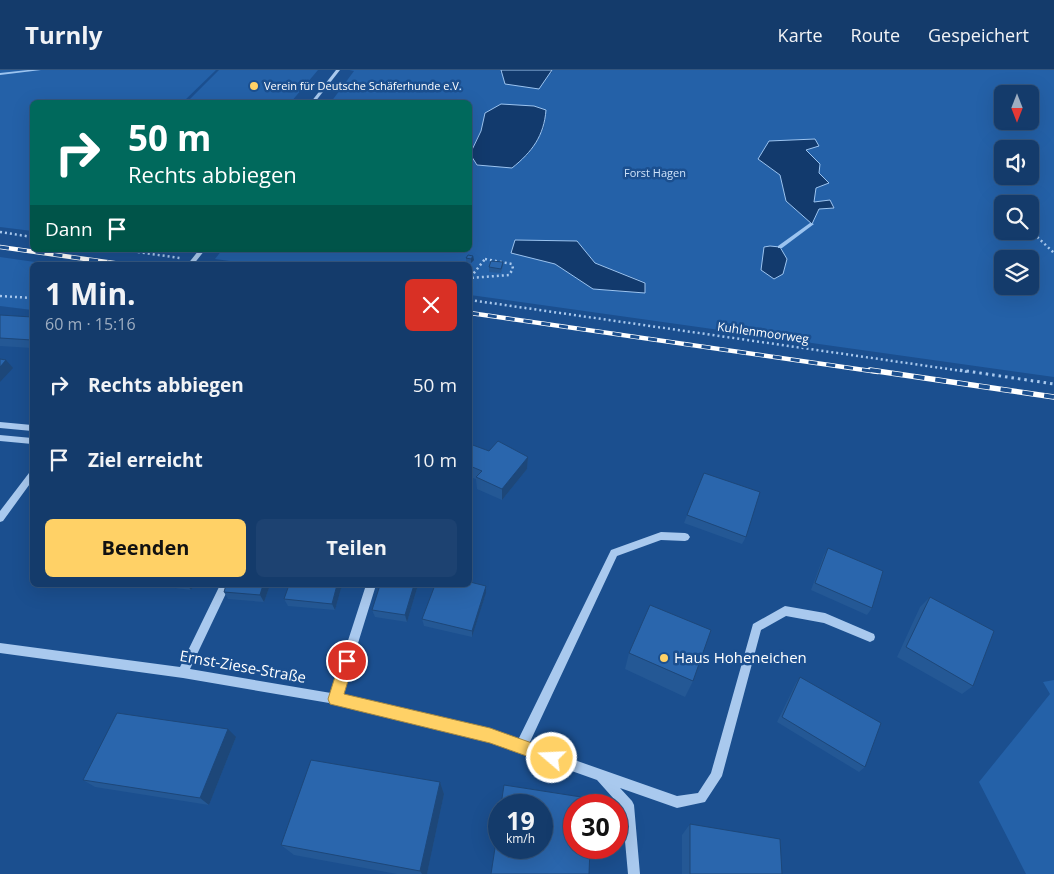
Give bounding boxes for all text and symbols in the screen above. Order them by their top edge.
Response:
text: Turnly [25,18,102,51]
text: Karte [778,23,823,47]
text: Route [851,23,900,47]
text: Gespeichert [928,23,1029,47]
place label: Verein für Deutsche Schäferhunde e.V. [264,78,462,93]
marker: Verein für Deutsche Schäferhunde e.V. [248,80,260,92]
north arrow [994,85,1039,130]
map controls [994,85,1039,295]
text: 50 m [128,114,211,161]
icon: right [45,120,110,185]
button: sound [994,140,1039,185]
text: Rechts abbiegen [128,159,297,189]
park label: Forst Hagen [624,165,686,180]
button: search [994,195,1039,240]
icon: arrive [103,215,131,243]
text: Dann [45,216,93,242]
button: layers [994,250,1039,295]
text: 1 Min. [45,273,136,314]
button: close [405,279,457,331]
text: 60 m · 15:16 [45,313,136,335]
street label: Kuhlenmoorweg [716,318,810,347]
icon: right [45,371,73,399]
text: Rechts abbiegen [88,372,244,398]
text: 50 m [413,372,457,398]
icon: arrive [45,446,73,474]
text: Ziel erreicht [88,447,203,473]
text: 10 m [413,447,457,473]
button: Beenden [45,519,246,577]
button: Teilen [256,519,457,577]
pin [326,640,368,682]
street label: Ernst-Ziese-Straße [178,645,308,687]
icon: arrive [333,647,361,675]
place label: Haus Hoheneichen [674,647,807,667]
marker: Haus Hoheneichen [658,652,670,664]
position arrow [525,731,577,783]
speed limit sign: 30 [563,794,628,859]
text: 19 [506,803,535,837]
text: km/h [506,830,535,847]

